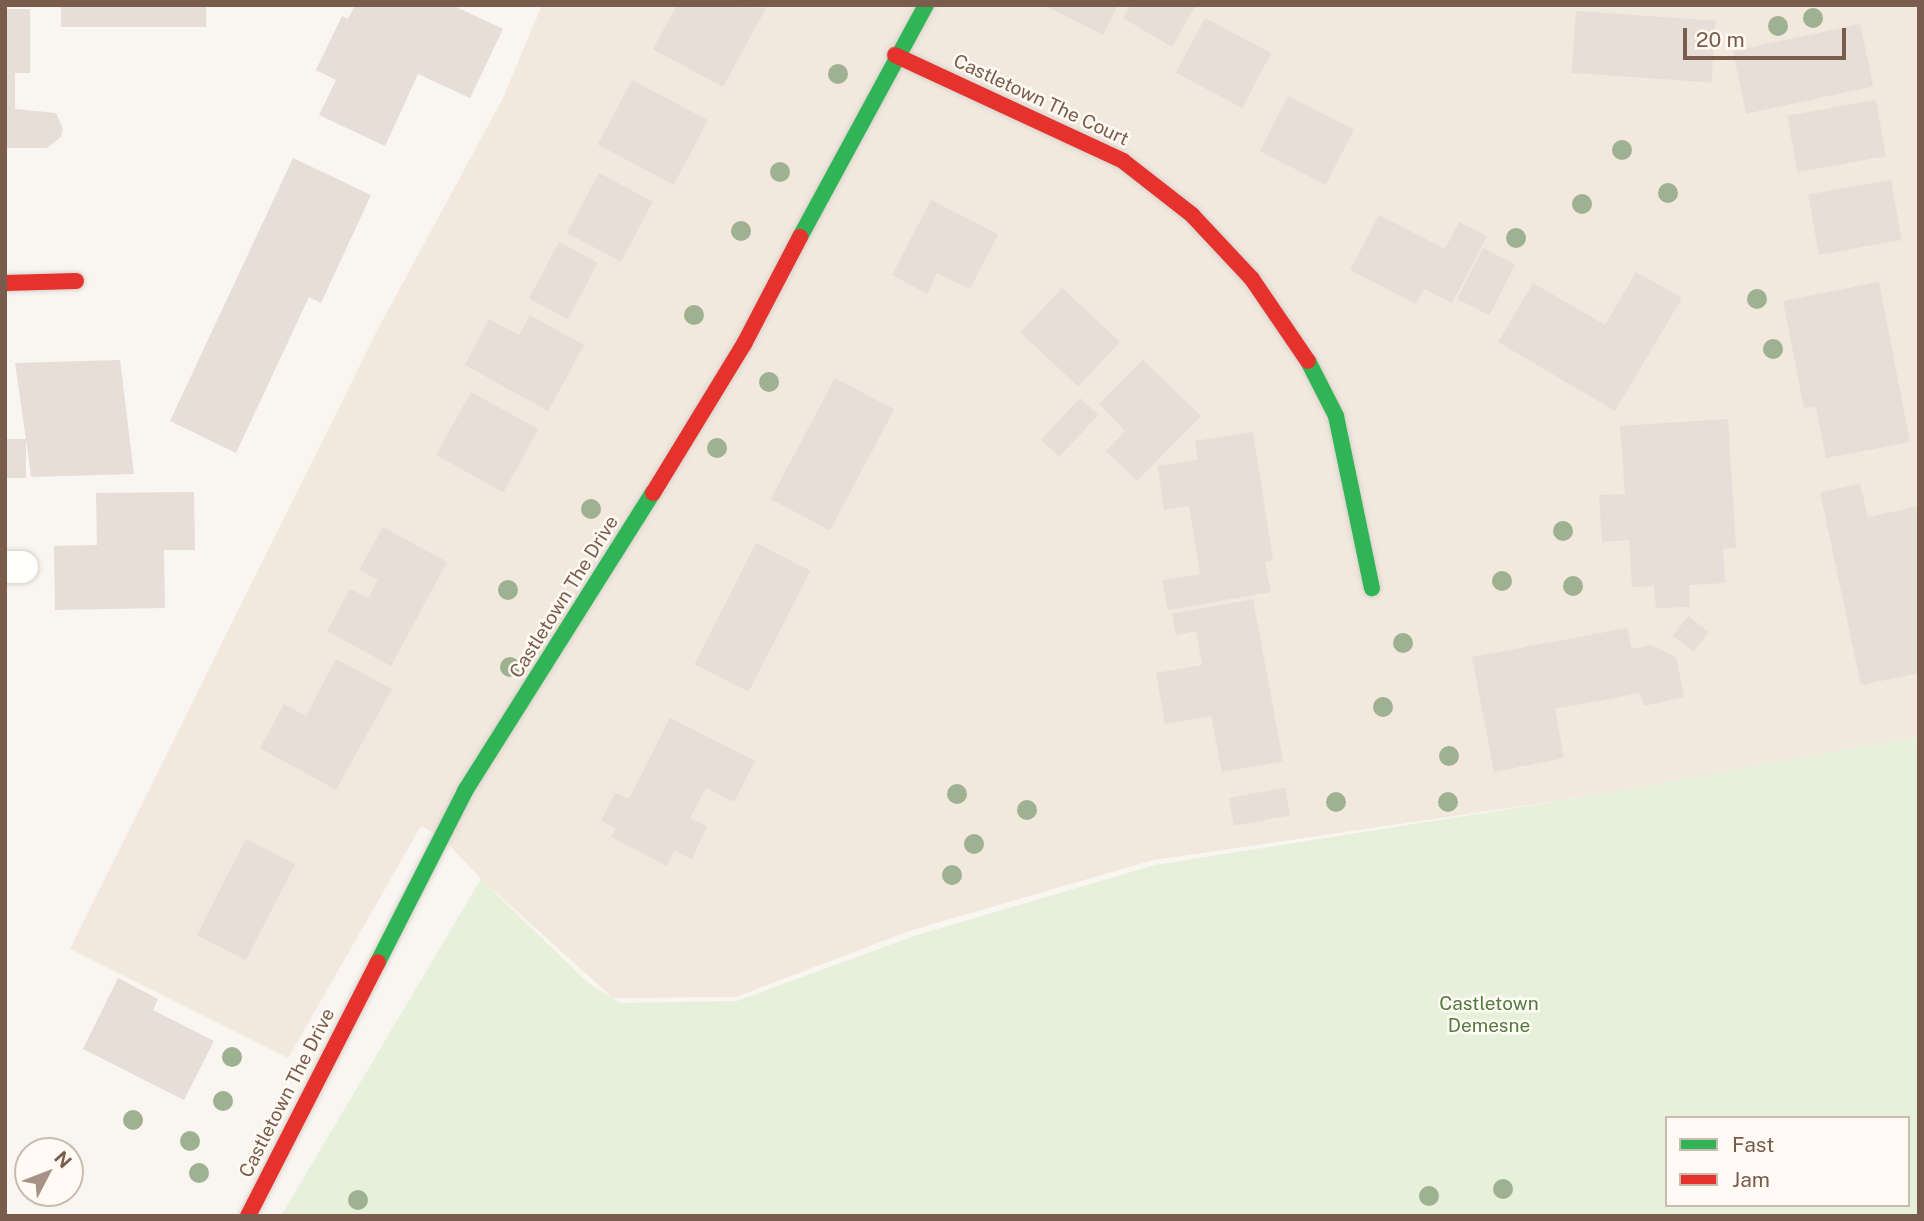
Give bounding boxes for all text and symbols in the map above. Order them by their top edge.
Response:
scale bar [1686,14,1849,58]
text: 20 m [1696,27,1745,52]
street label: Castletown The Court [950,49,1132,151]
street label: Castletown The Drive [505,512,623,682]
park label: Castletown Demesne [1439,993,1539,1037]
street label: Castletown The Drive [234,1005,340,1181]
legend [1665,1116,1910,1207]
text: Fast [1732,1132,1774,1157]
north arrow [14,1137,84,1207]
text: N [50,1146,76,1172]
text: Jam [1732,1167,1770,1192]

